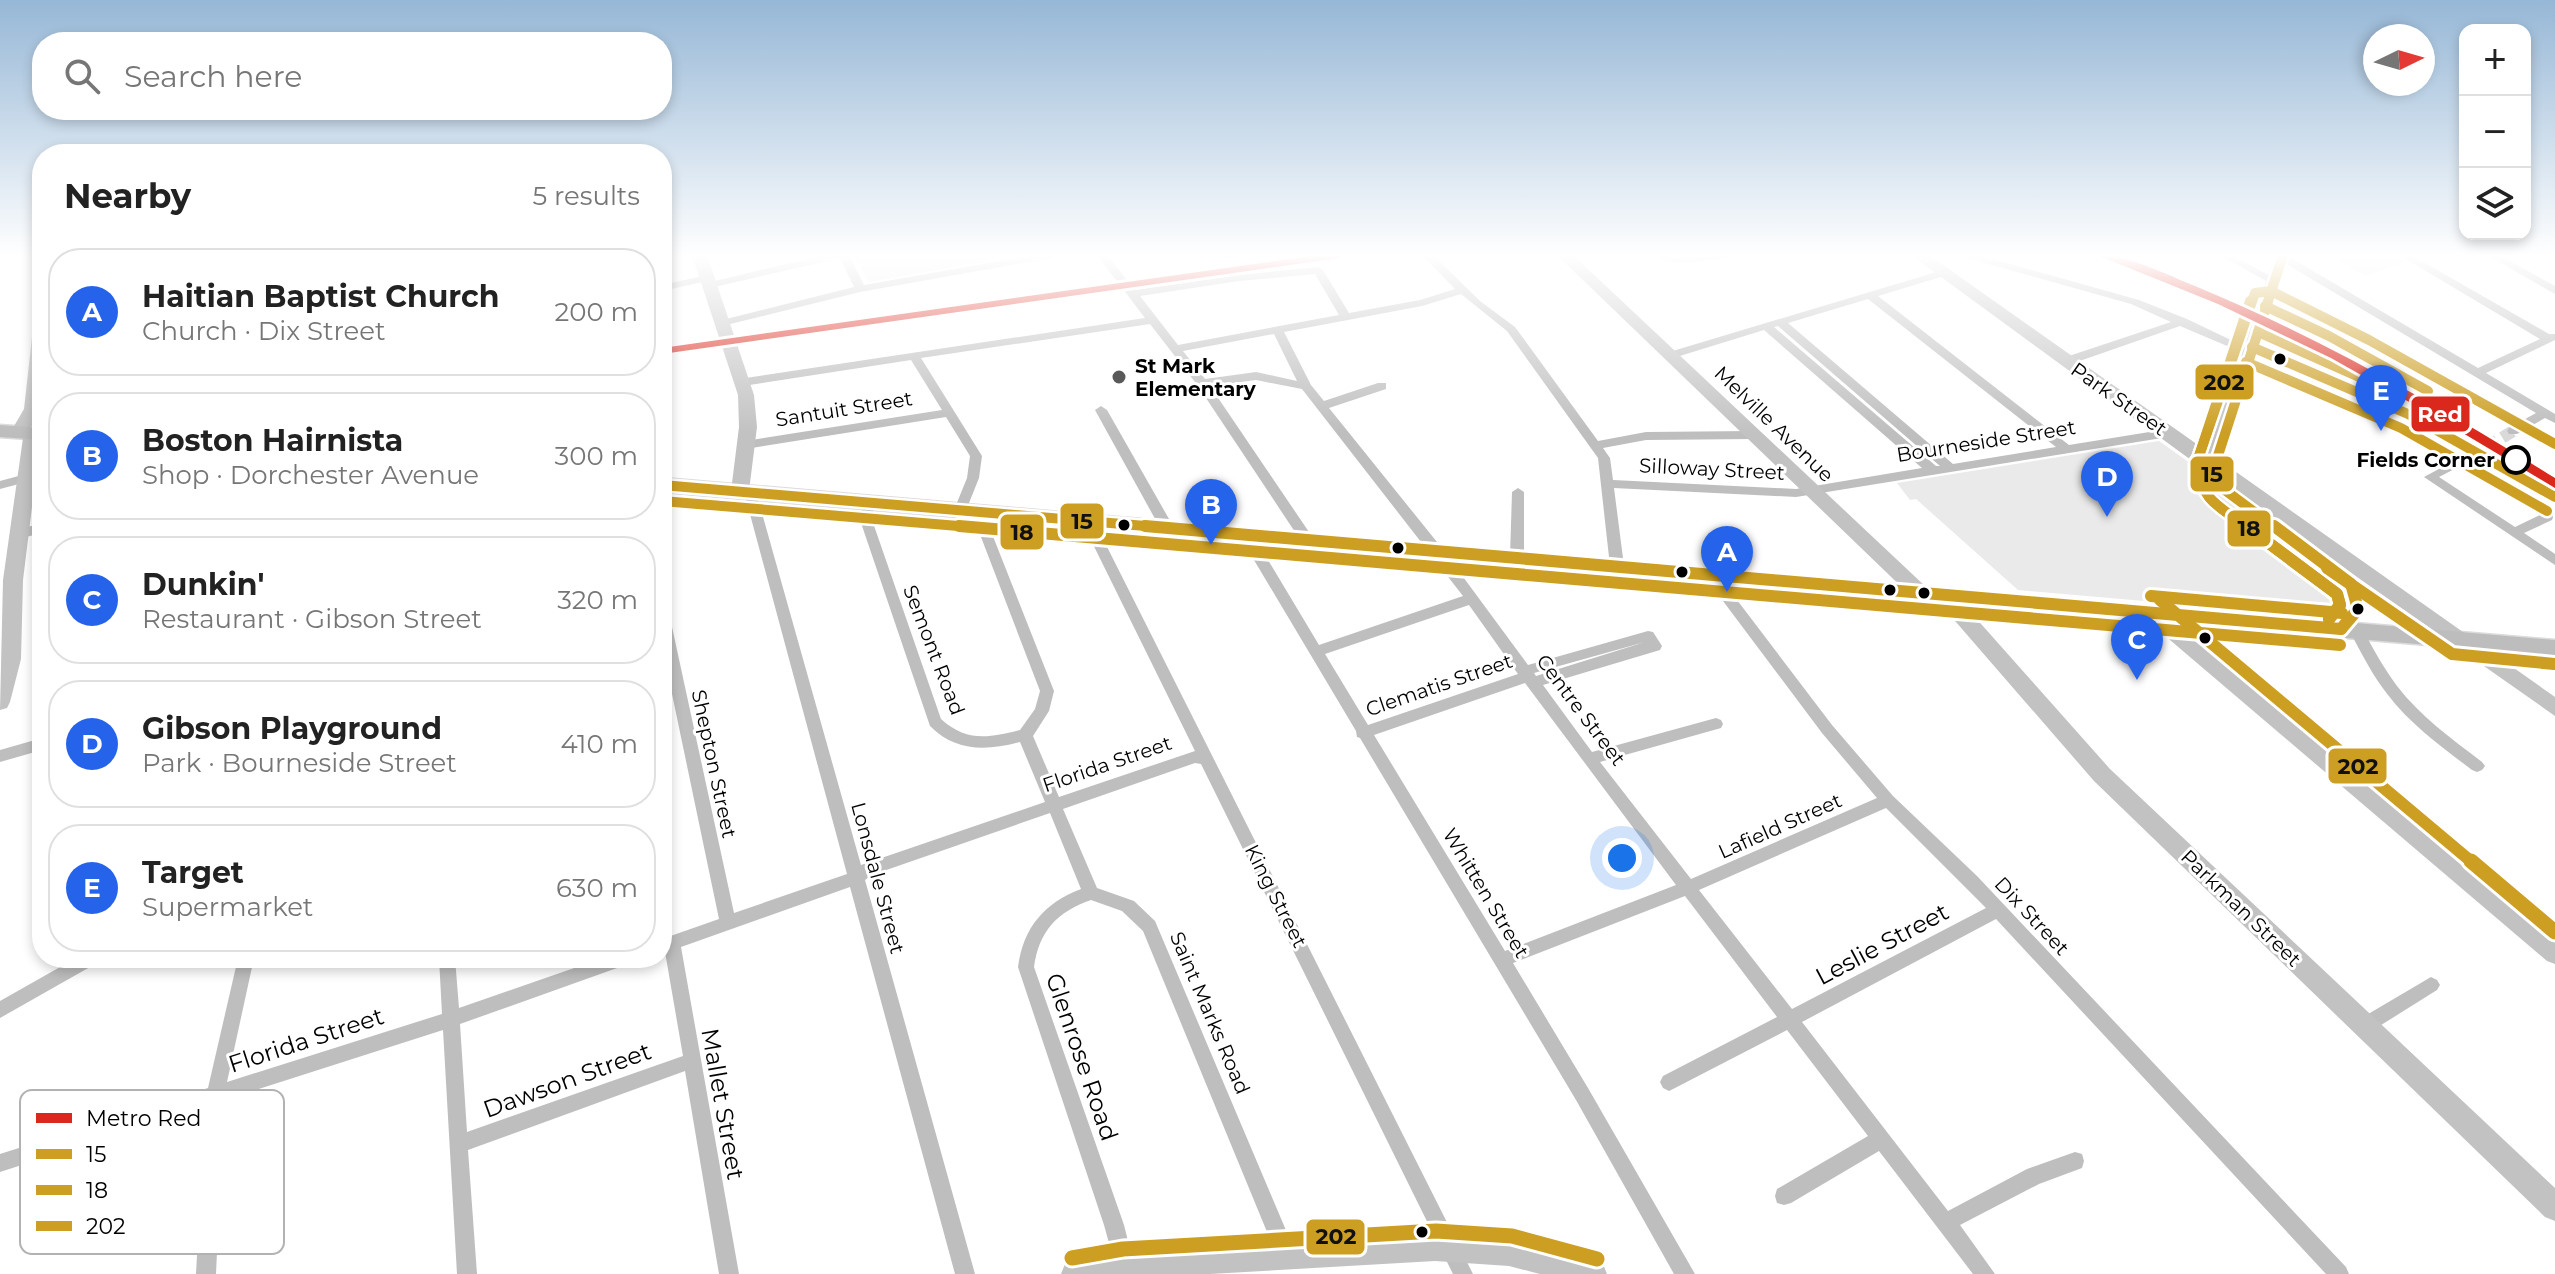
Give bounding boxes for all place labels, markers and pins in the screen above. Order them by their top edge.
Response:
unlabelled marker [2272,351,2288,367]
place label: St Mark Elementary [1135,354,1257,401]
pin: E [2355,365,2407,431]
marker: St Mark Elementary [1110,368,1128,386]
marker: Fields Corner [2502,446,2530,474]
place label: Fields Corner [2357,448,2495,472]
pin: D [2081,451,2133,517]
pin: B [1185,479,1237,545]
unlabelled marker [1116,517,1132,533]
pin: A [1701,526,1753,592]
unlabelled marker [1390,540,1406,556]
unlabelled marker [1674,564,1690,580]
unlabelled marker [1882,582,1898,598]
unlabelled marker [1916,585,1932,601]
unlabelled marker [2350,601,2366,617]
pin: C [2111,614,2163,680]
unlabelled marker [2197,630,2213,646]
unlabelled marker [1414,1224,1430,1240]

